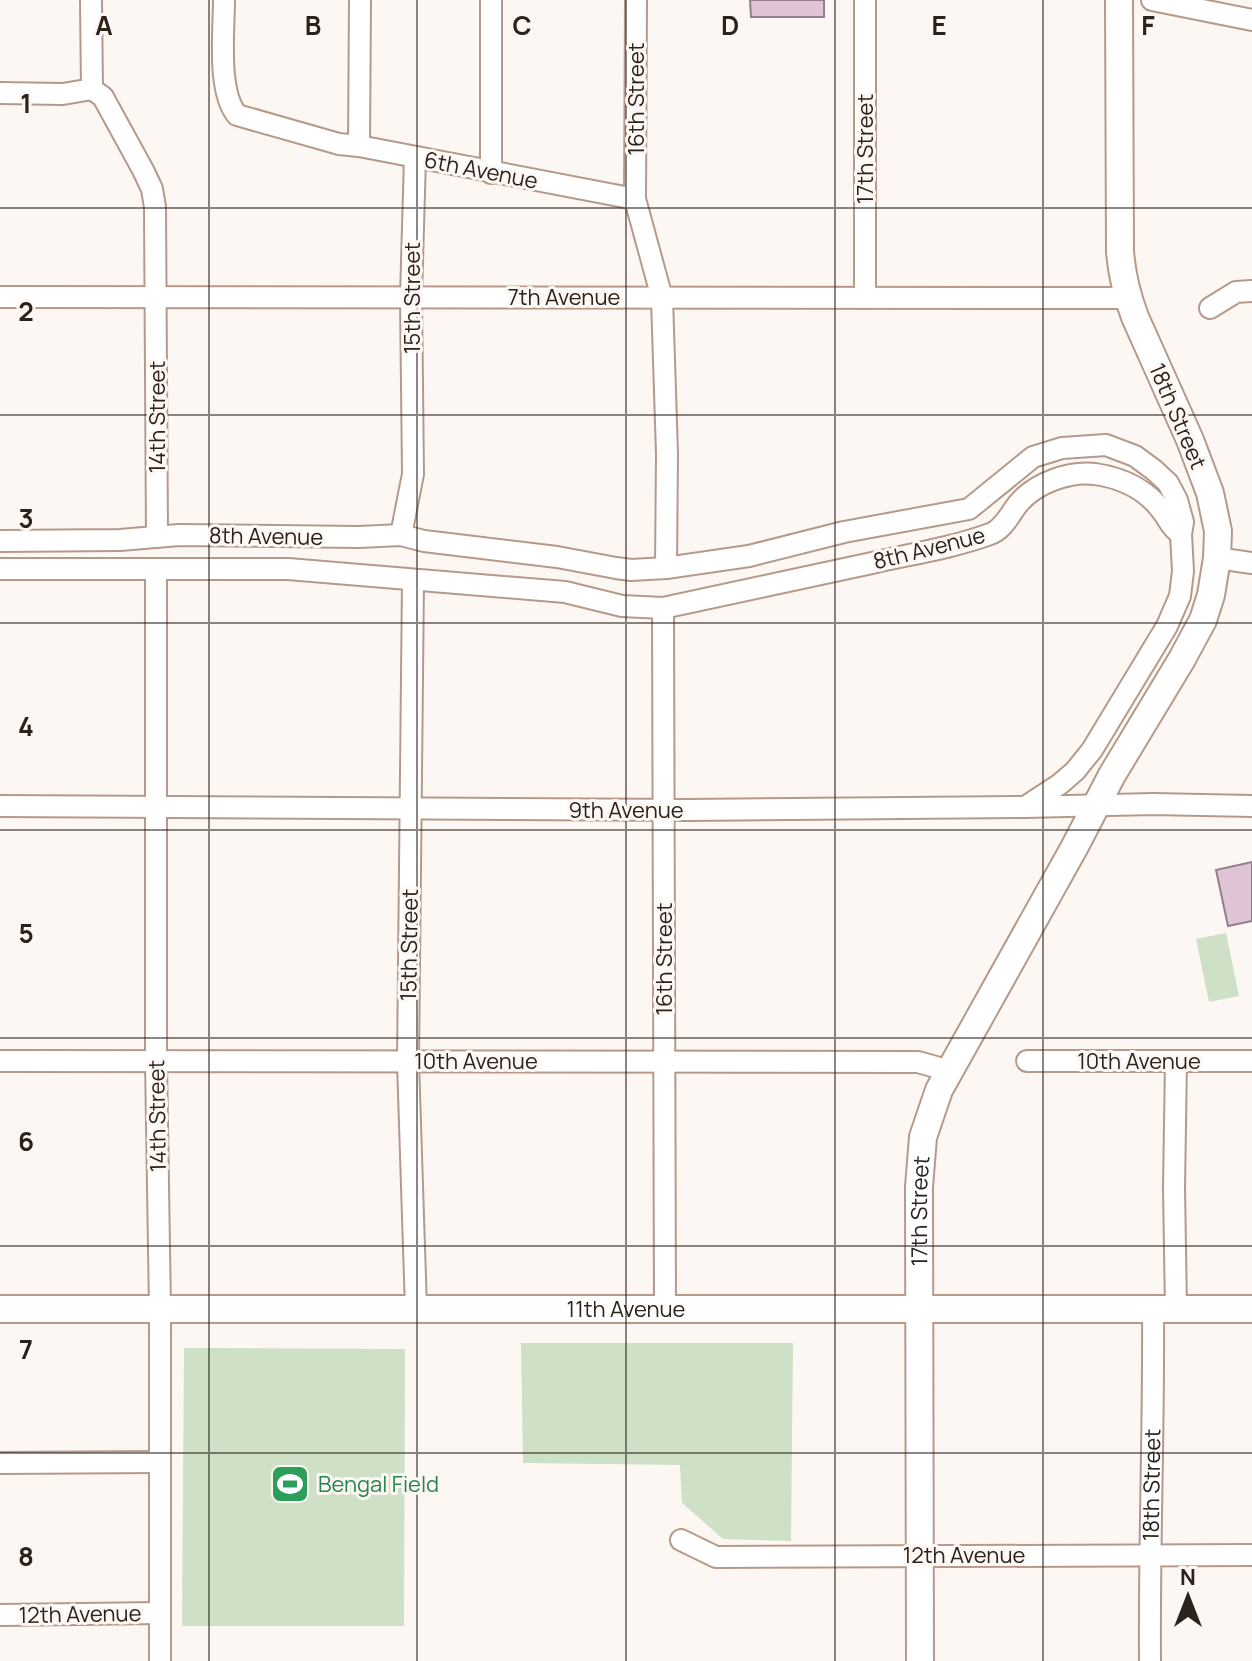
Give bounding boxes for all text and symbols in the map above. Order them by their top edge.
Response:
text: A [95,7,113,43]
text: B [305,7,321,43]
text: C [512,7,532,43]
text: D [721,7,739,43]
text: E [931,7,947,43]
text: F [1141,7,1155,43]
street label: 16th Street [621,42,651,156]
text: 1 [20,85,32,121]
street label: 17th Street [850,94,880,204]
street label: 6th Avenue [422,144,541,196]
street label: 15th Street [397,242,427,354]
street label: 7th Avenue [508,282,620,312]
text: 2 [18,293,34,329]
street label: 18th Street [1142,358,1214,474]
street label: 14th Street [142,361,172,473]
text: 3 [18,500,34,536]
street label: 8th Avenue [209,520,324,552]
street label: 8th Avenue [870,520,988,576]
text: 4 [18,708,34,744]
street label: 9th Avenue [568,795,684,825]
street label: 15th Street [393,888,425,1001]
street label: 16th Street [649,902,679,1016]
text: 5 [18,915,34,951]
street label: 10th Avenue [414,1046,538,1076]
street label: 10th Avenue [1077,1046,1201,1076]
street label: 14th Street [141,1059,173,1172]
text: 6 [18,1123,34,1159]
street label: 17th Street [904,1154,936,1266]
street label: 11th Avenue [567,1294,686,1324]
text: 7 [19,1331,33,1367]
street label: 18th Street [1136,1428,1167,1541]
sports icon: Bengal Field [269,1463,311,1505]
place label: Bengal Field [318,1469,439,1499]
text: 8 [18,1538,34,1574]
street label: 12th Avenue [903,1540,1025,1570]
north arrow [1148,1557,1228,1637]
text: N [1180,1562,1196,1592]
street label: 12th Avenue [18,1598,142,1630]

